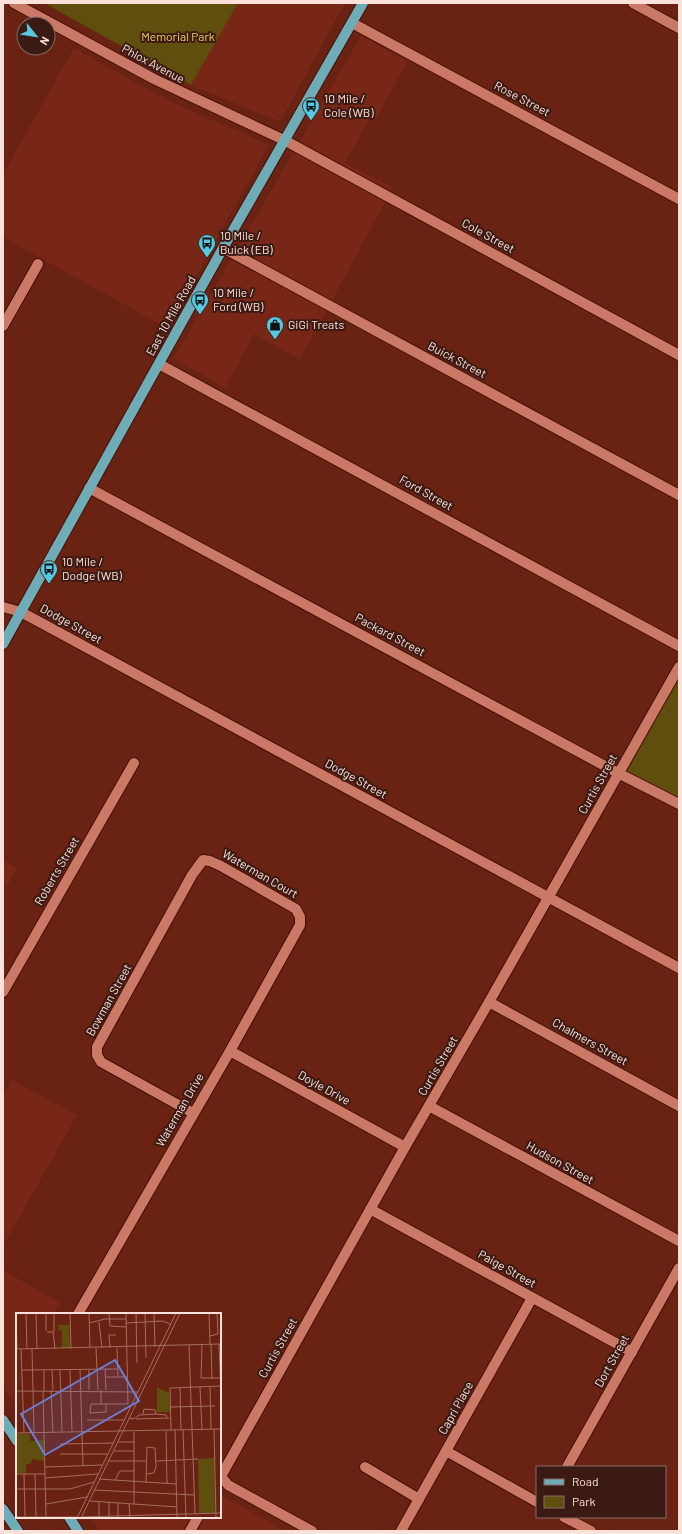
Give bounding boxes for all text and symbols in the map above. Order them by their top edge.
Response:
north arrow [16,16,56,56]
park label: Memorial Park [141,29,215,43]
text: N [38,35,53,48]
street label: Phlox Avenue [120,41,187,85]
street label: Rose Street [492,78,553,119]
place label: 10 Mile / Cole (WB) [324,91,374,119]
bus stop icon: 10 Mile / Cole (WB) [301,96,321,121]
street label: Cole Street [460,215,517,255]
place label: 10 Mile / Buick (EB) [220,228,273,256]
bus stop icon: 10 Mile / Buick (EB) [197,233,217,258]
street label: East 10 Mile Road [142,273,198,358]
place label: 10 Mile / Ford (WB) [213,285,264,313]
bus stop icon: 10 Mile / Ford (WB) [190,290,210,315]
shop icon: GiGi Treats [265,315,285,340]
place label: GiGi Treats [288,317,345,331]
street label: Buick Street [426,338,489,380]
street label: Ford Street [397,472,456,513]
place label: 10 Mile / Dodge (WB) [62,554,123,582]
bus stop icon: 10 Mile / Dodge (WB) [39,559,59,584]
street label: Dodge Street [38,600,105,646]
street label: Packard Street [353,610,428,658]
street label: Curtis Street [575,751,619,816]
street label: Dodge Street [323,755,390,801]
street label: Roberts Street [31,834,81,907]
street label: Waterman Court [220,846,301,900]
street label: Bowman Street [83,961,134,1038]
street label: Chalmers Street [550,1015,631,1068]
street label: Curtis Street [414,1033,460,1098]
street label: Doyle Drive [296,1067,353,1107]
street label: Waterman Drive [152,1070,206,1149]
street label: Hudson Street [524,1138,597,1186]
street label: Paige Street [476,1246,539,1290]
inset map [16,1313,221,1518]
street label: Curtis Street [255,1315,299,1380]
street label: Dort Street [591,1332,631,1389]
street label: Capri Place [435,1379,475,1436]
legend [536,1466,666,1518]
text: Road [572,1474,599,1488]
text: Park [572,1494,596,1508]

